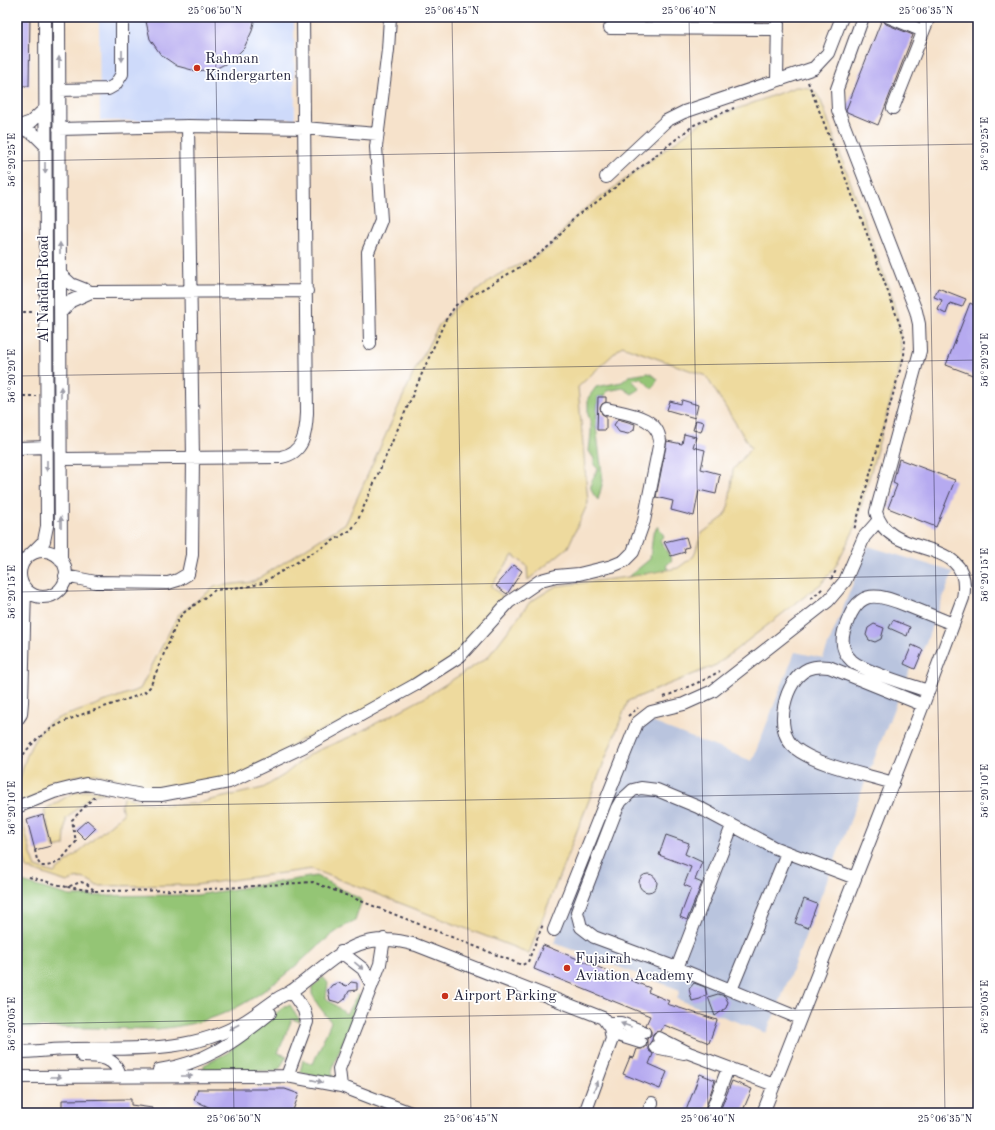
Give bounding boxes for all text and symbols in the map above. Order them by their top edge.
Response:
text: 25°06'50"N [188,6,243,16]
text: 25°06'45"N [425,6,480,16]
text: 25°06'40"N [662,6,717,16]
text: 25°06'35"N [899,6,954,16]
one-way arrow [119,50,125,63]
place label: Rahman Kindergarten [205,52,291,84]
one-way arrow [56,55,62,68]
marker: Rahman Kindergarten [192,63,202,73]
text: 56°20'25"E [980,117,990,171]
text: 56°20'25"E [7,133,17,187]
one-way arrow [42,162,48,175]
street label: Al Nahdah Road [37,235,52,343]
one-way arrow [57,241,63,254]
text: 56°20'20"E [980,333,990,387]
text: 56°20'20"E [7,349,17,403]
one-way arrow [58,385,64,398]
one-way arrow [44,460,50,473]
one-way arrow [58,515,64,528]
text: 56°20'15"E [980,548,990,602]
text: 56°20'15"E [7,565,17,619]
text: 56°20'10"E [980,764,990,818]
text: 56°20'10"E [7,781,17,835]
place label: Fujairah Aviation Academy [575,952,694,984]
one-way arrow [354,962,365,970]
marker: Fujairah Aviation Academy [562,963,572,973]
text: 56°20'05"E [980,980,990,1034]
place label: Airport Parking [453,989,557,1004]
marker: Airport Parking [440,991,450,1001]
text: 56°20'05"E [7,997,17,1051]
one-way arrow [620,1021,632,1027]
one-way arrow [229,1024,240,1030]
one-way arrow [181,1073,194,1079]
one-way arrow [50,1074,63,1080]
one-way arrow [311,1078,323,1084]
one-way arrow [593,1079,599,1091]
text: 25°06'50"N [207,1114,262,1124]
text: 25°06'45"N [444,1114,499,1124]
text: 25°06'40"N [681,1114,736,1124]
text: 25°06'35"N [918,1114,973,1124]

